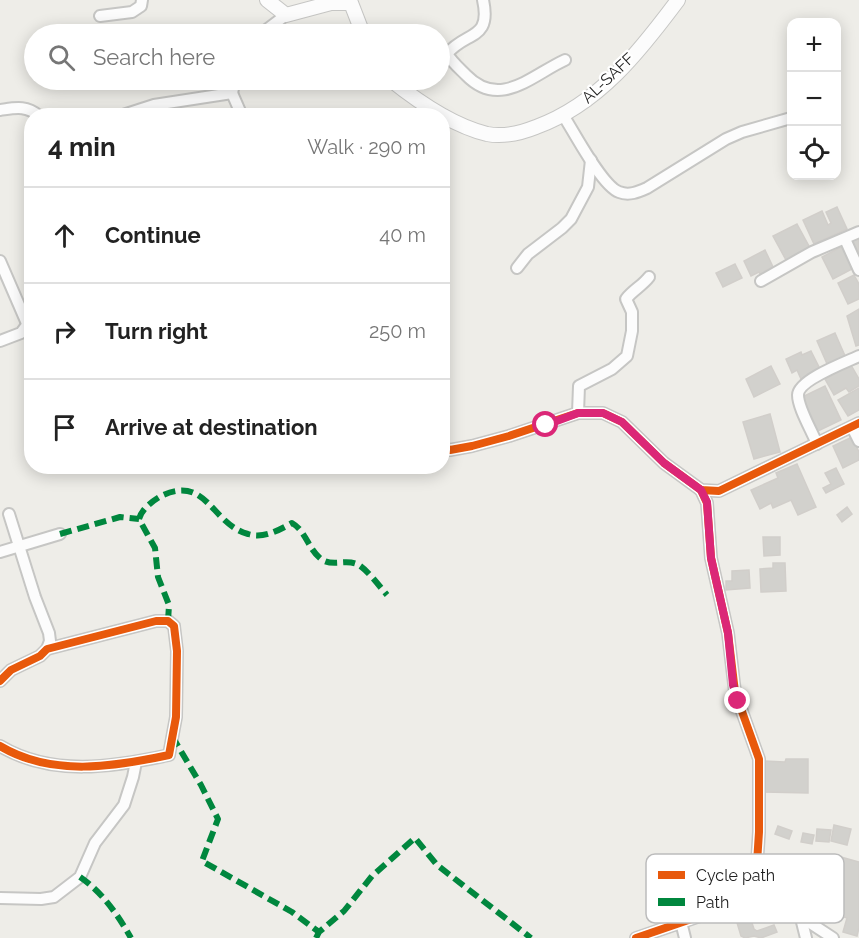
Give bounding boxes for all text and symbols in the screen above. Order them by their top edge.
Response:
map controls [787,18,841,180]
button: + [787,18,841,72]
search box [24,24,450,90]
icon: search [45,41,78,74]
text: Search here [93,44,215,70]
street label: AL-SAFF [578,49,638,107]
button: − [787,72,841,126]
button: locate [787,126,841,180]
text: 4 min [48,132,116,162]
text: Walk · 290 m [307,135,426,159]
icon: ahead [48,219,81,252]
text: Continue [105,222,201,248]
text: 40 m [379,223,426,247]
icon: right [48,315,81,348]
text: Turn right [105,318,208,344]
text: 250 m [369,319,426,343]
icon: arrive [48,411,81,444]
route start [532,411,558,437]
text: Arrive at destination [105,414,318,440]
route end [724,687,750,713]
legend [646,854,844,923]
text: Cycle path [696,866,775,885]
text: Path [696,893,729,912]

